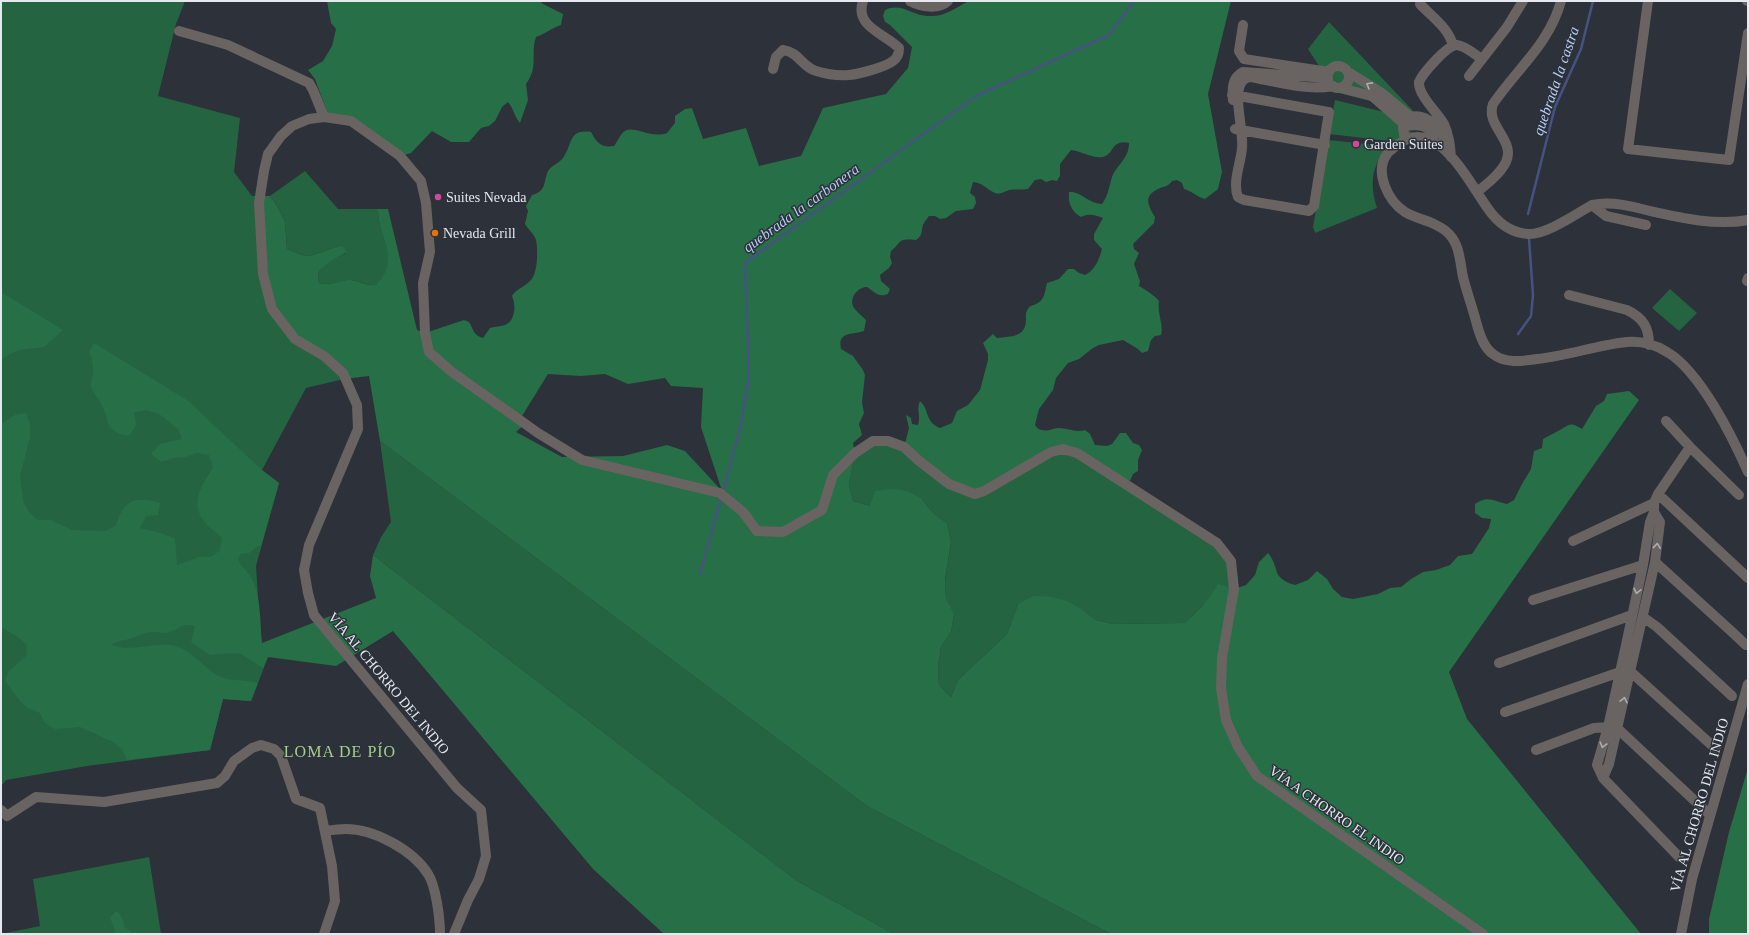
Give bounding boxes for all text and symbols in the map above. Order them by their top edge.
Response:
water label: quebrada la castra [1530,24,1582,138]
one-way arrow [1366,83,1373,90]
place label: Garden Suites [1364,137,1443,152]
marker: Garden Suites [1351,139,1361,149]
water label: quebrada la carbonera [740,161,862,255]
place label: Suites Nevada [446,190,527,205]
marker: Suites Nevada [433,192,443,202]
place label: Nevada Grill [443,226,516,241]
marker: Nevada Grill [430,228,440,238]
one-way arrow [1652,543,1661,549]
one-way arrow [1634,588,1642,594]
street label: VÍA AL CHORRO DEL INDIO [325,609,453,757]
one-way arrow [1619,697,1628,704]
street label: VÍA AL CHORRO DEL INDIO [1666,716,1732,894]
district label: LOMA DE PÍO [284,742,396,760]
one-way arrow [1599,742,1608,749]
street label: VÍA A CHORRO EL INDIO [1266,762,1408,868]

